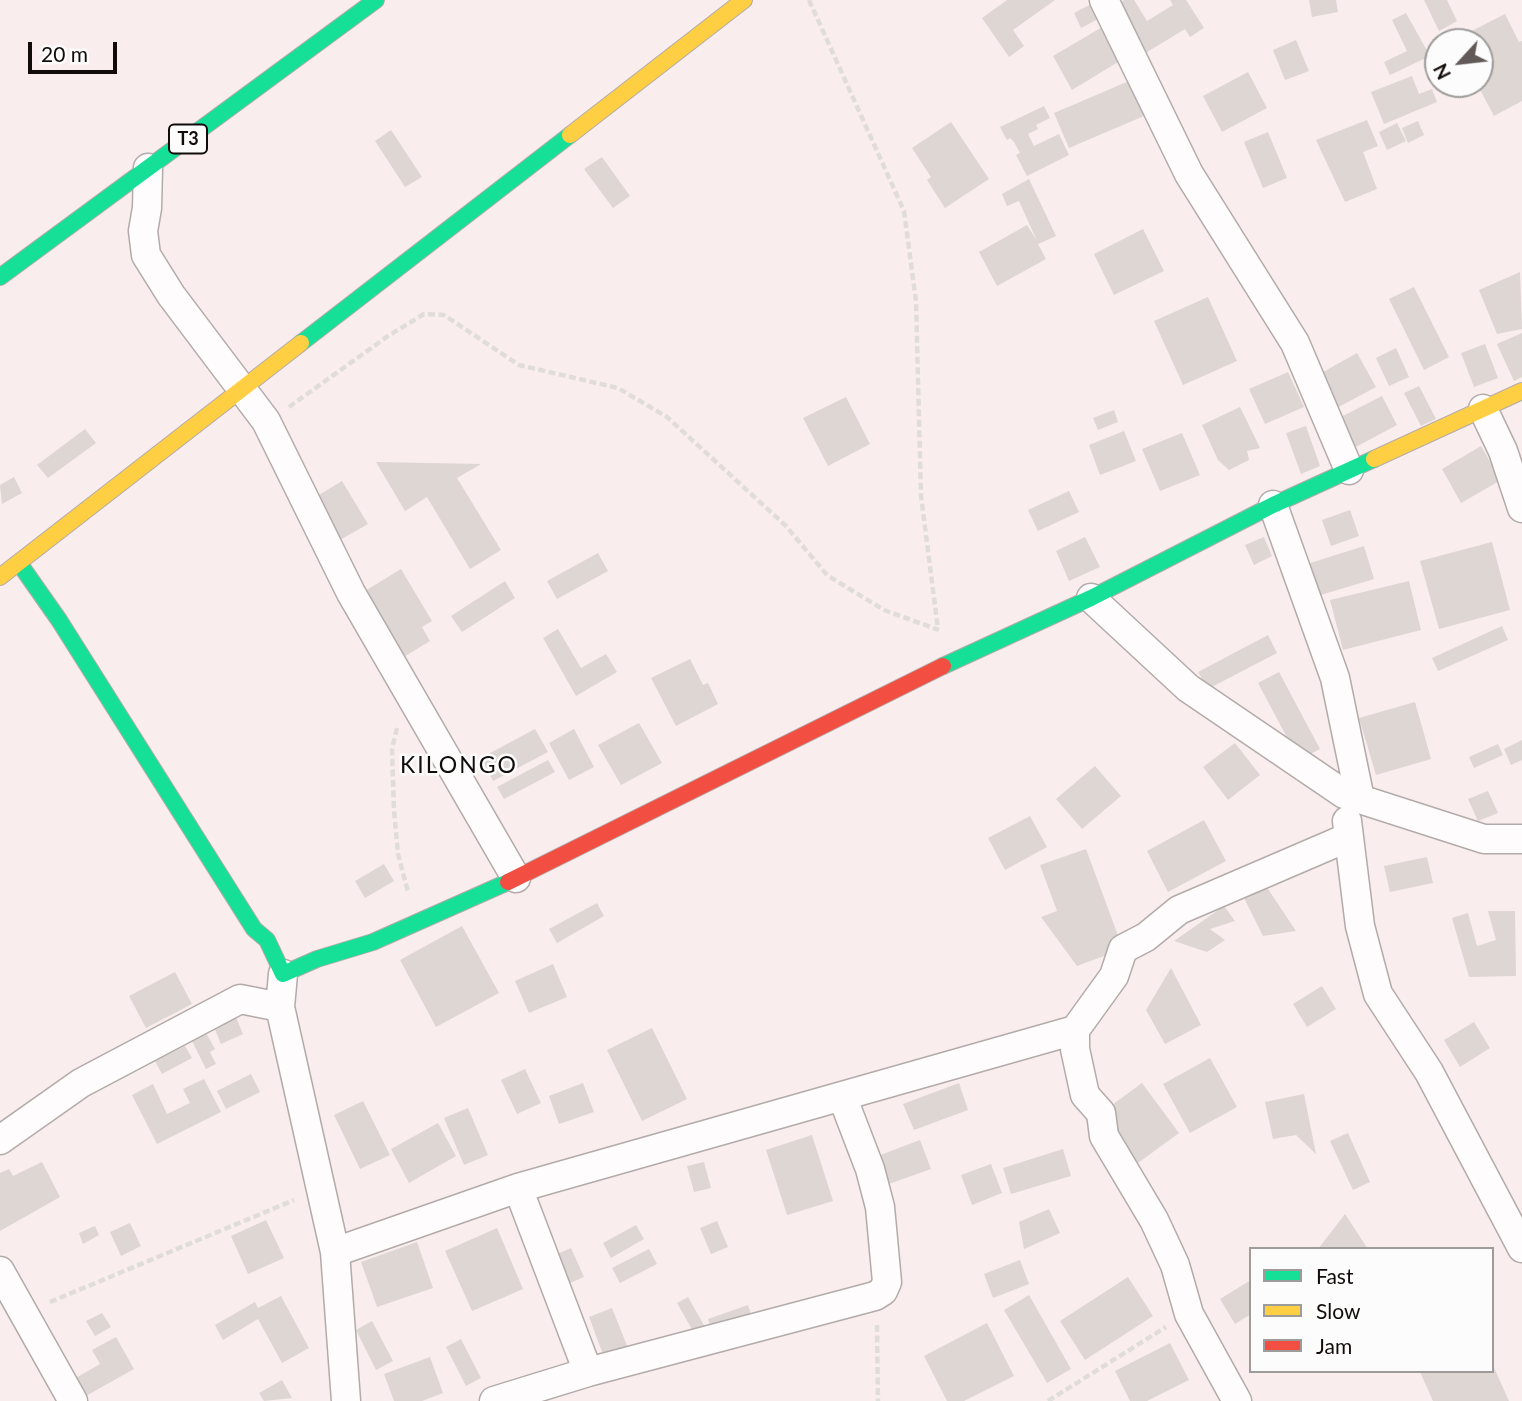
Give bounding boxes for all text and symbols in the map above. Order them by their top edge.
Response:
scale bar [32,28,121,72]
north arrow [1424,28,1494,98]
text: 20 m [41,41,88,66]
text: N [1428,60,1455,84]
road number: T3 [169,124,207,154]
district label: KILONGO [401,752,517,780]
legend [1249,1247,1494,1373]
text: Fast [1316,1263,1353,1288]
text: Slow [1316,1298,1360,1323]
text: Jam [1316,1333,1352,1358]

